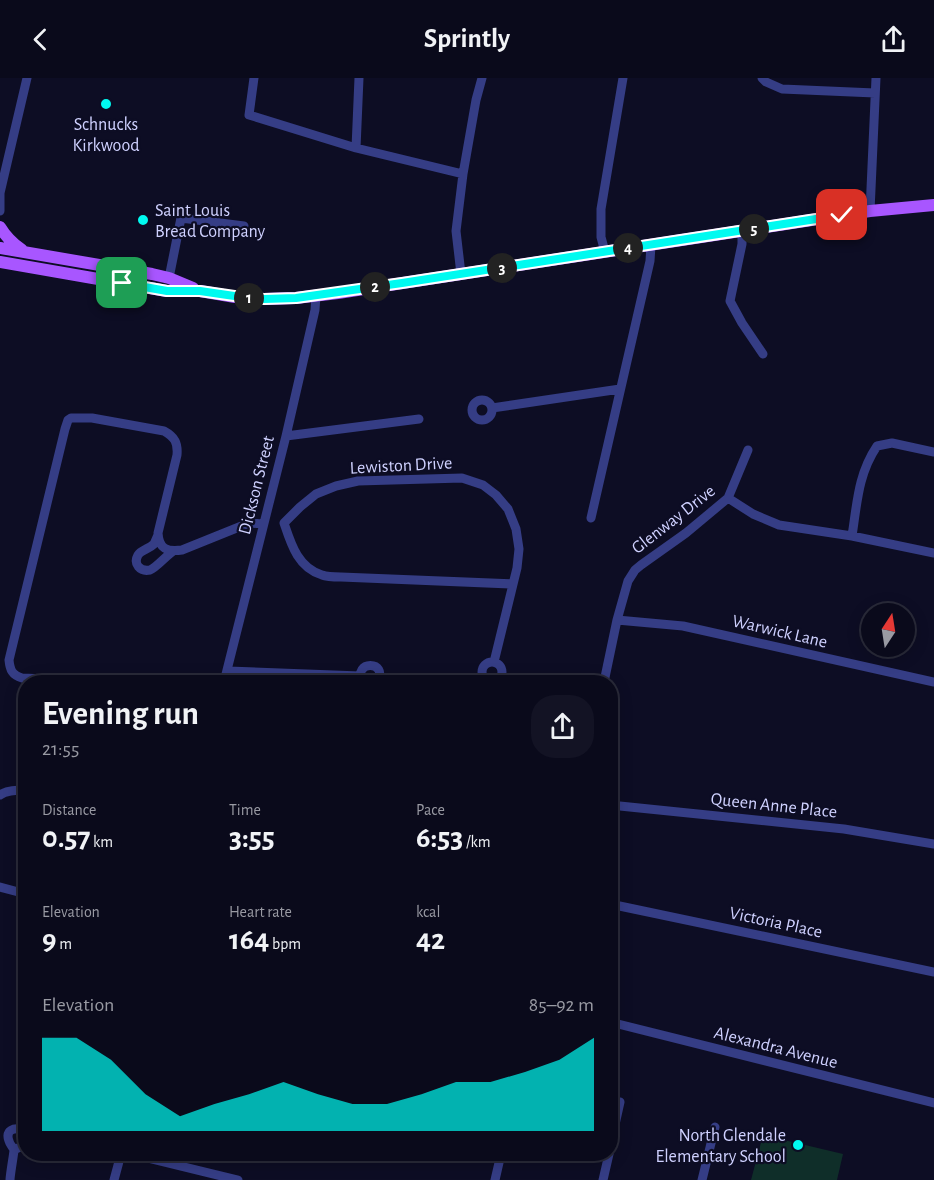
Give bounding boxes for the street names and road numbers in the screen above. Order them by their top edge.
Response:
street label: Dickson Street [236,434,278,536]
street label: Lewiston Drive [349,454,453,478]
street label: Glenway Drive [629,482,719,558]
street label: Warwick Lane [730,612,829,652]
street label: Queen Anne Place [710,790,838,822]
street label: Victoria Place [728,904,824,942]
street label: Alexandra Avenue [712,1024,839,1072]

